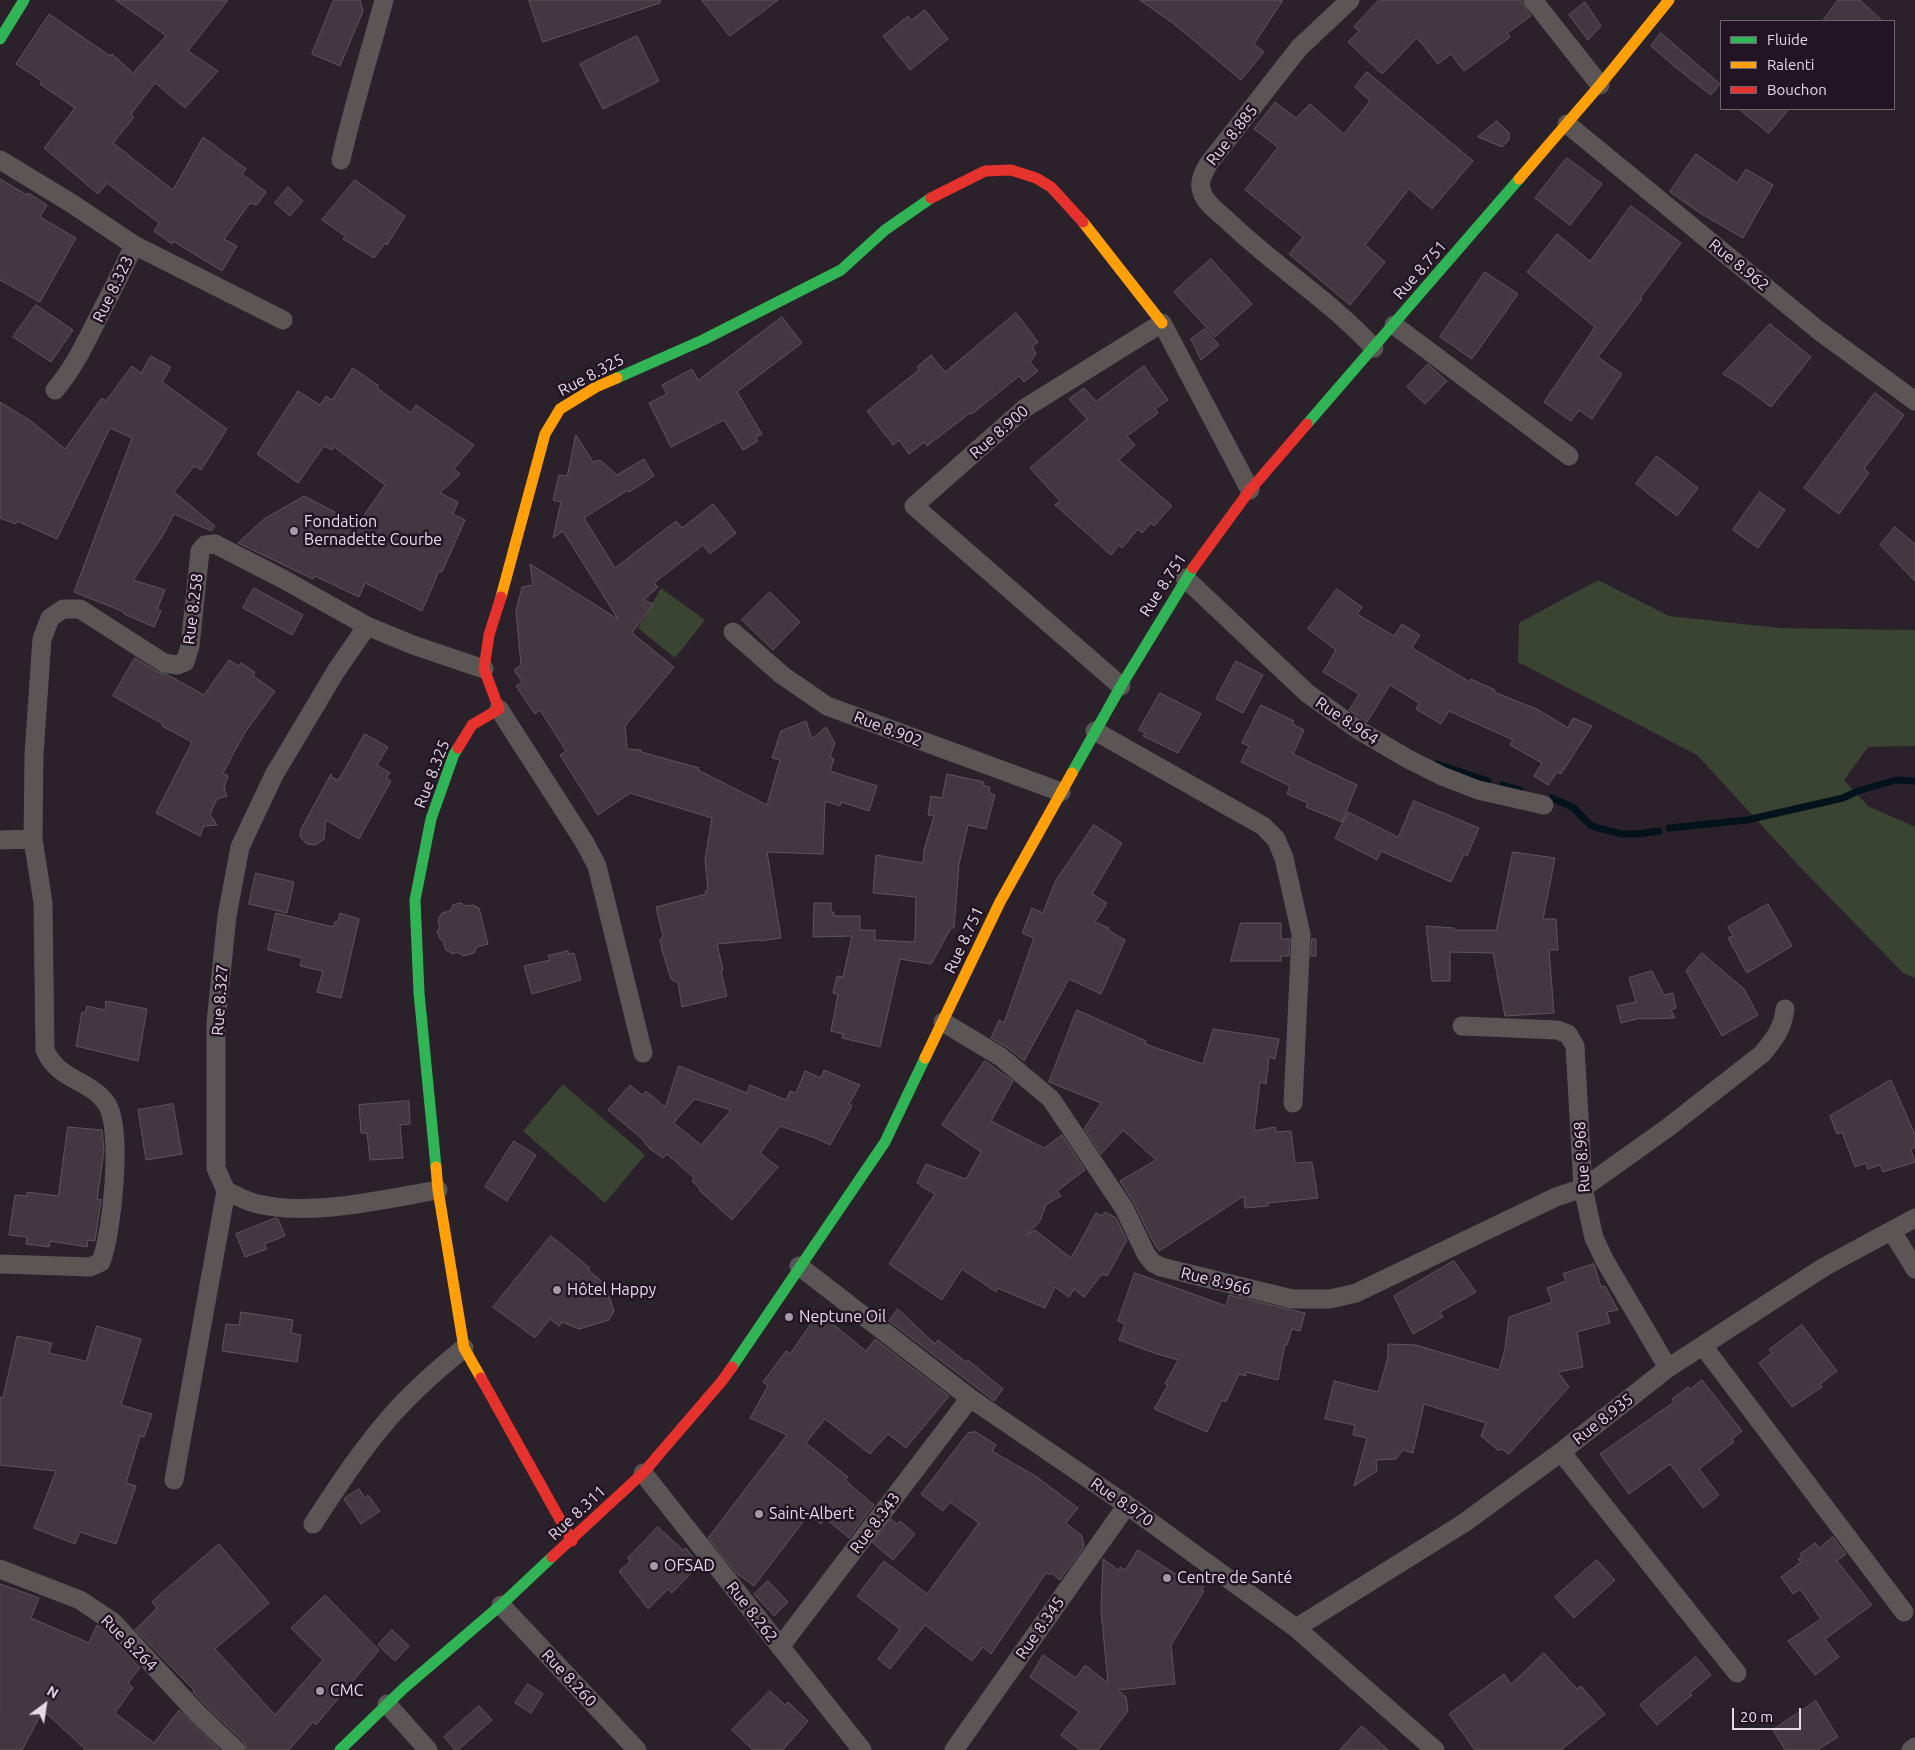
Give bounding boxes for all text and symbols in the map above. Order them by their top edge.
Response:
legend [1720,20,1895,110]
text: Fluide [1767,31,1808,48]
text: Ralenti [1767,56,1814,73]
text: Bouchon [1767,81,1827,98]
street label: Rue 8.885 [1202,101,1262,169]
street label: Rue 8.962 [1705,235,1773,295]
street label: Rue 8.751 [1389,237,1451,303]
street label: Rue 8.323 [89,253,137,325]
street label: Rue 8.325 [555,350,627,400]
street label: Rue 8.900 [966,401,1032,463]
place label: Fondation Bernadette Courbe [304,512,442,550]
marker: Fondation Bernadette Courbe [288,525,300,537]
street label: Rue 8.751 [1135,550,1191,620]
street label: Rue 8.258 [179,572,207,646]
street label: Rue 8.964 [1312,693,1382,749]
street label: Rue 8.902 [851,707,925,751]
street label: Rue 8.325 [410,737,454,811]
street label: Rue 8.751 [940,903,988,977]
street label: Rue 8.327 [208,964,232,1036]
street label: Rue 8.968 [1570,1121,1594,1193]
street label: Rue 8.966 [1179,1263,1253,1299]
place label: Hôtel Happy [567,1280,656,1300]
marker: Hôtel Happy [551,1284,563,1296]
place label: Neptune Oil [799,1307,886,1327]
marker: Neptune Oil [783,1311,795,1323]
street label: Rue 8.935 [1569,1389,1637,1449]
street label: Rue 8.970 [1087,1474,1157,1530]
street label: Rue 8.311 [544,1482,610,1544]
street label: Rue 8.343 [846,1489,904,1557]
place label: Saint-Albert [769,1504,854,1524]
marker: Saint-Albert [753,1508,765,1520]
place label: OFSAD [664,1556,715,1576]
marker: OFSAD [648,1560,660,1572]
place label: Centre de Santé [1177,1568,1292,1588]
marker: Centre de Santé [1161,1572,1173,1584]
street label: Rue 8.262 [722,1578,782,1646]
street label: Rue 8.345 [1012,1593,1068,1663]
street label: Rue 8.264 [97,1611,161,1675]
street label: Rue 8.260 [538,1645,600,1711]
north arrow [20,1680,70,1730]
place label: CMC [330,1681,364,1701]
text: N [44,1683,61,1702]
marker: CMC [314,1685,326,1697]
scale bar [1735,1698,1804,1730]
text: 20 m [1740,1708,1773,1725]

